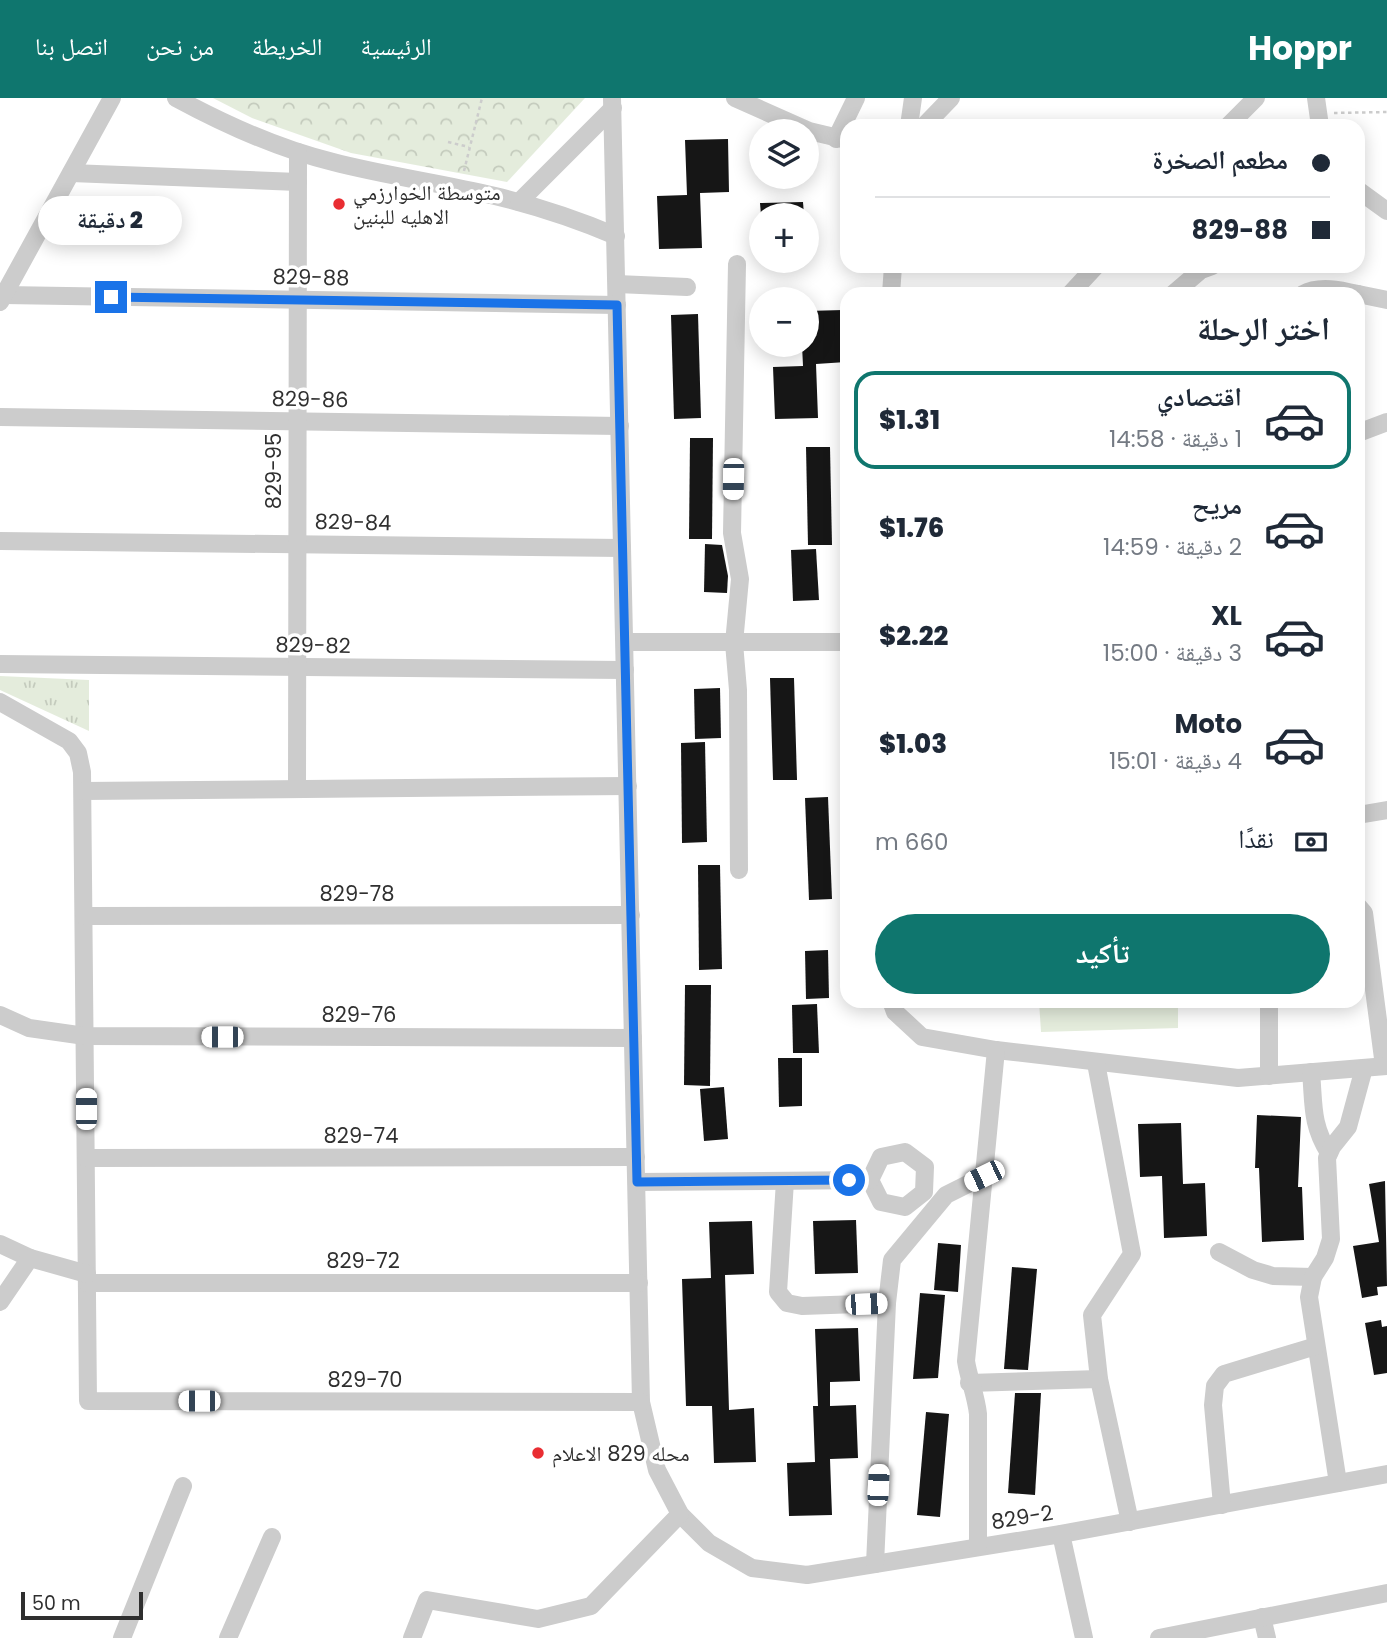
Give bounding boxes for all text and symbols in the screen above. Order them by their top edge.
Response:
text: Hoppr [1248,25,1352,72]
text: اتصل بنا [35,30,108,63]
text: من نحن [146,30,214,63]
text: الخريطة [252,30,323,63]
text: الرئيسية [361,30,432,63]
map controls [749,119,819,357]
button: layers [749,119,819,189]
text: مطعم الصخرة [1152,142,1288,178]
place label: متوسطة الخوارزمي الاهليه للبنين [353,178,501,231]
callout: 2 دقيقة [39,195,183,244]
marker: متوسطة الخوارزمي الاهليه للبنين [331,196,347,212]
button: + [749,203,819,273]
text: 2 دقيقة [77,204,143,236]
text: 829-88 [1192,212,1288,248]
street label: 829-88 [272,262,350,292]
route end [95,281,127,313]
button: − [749,287,819,357]
text: اختر الرحلة [1197,306,1330,351]
text: اقتصادي [1157,379,1242,415]
street label: 829-86 [271,384,349,414]
icon: car [1263,389,1326,452]
text: $1.31 [879,402,940,438]
text: 1 دقيقة · 14:58 [1109,423,1242,455]
street label: 829-95 [259,433,288,509]
car [723,458,744,500]
text: مريح [1192,487,1242,523]
icon: car [1263,497,1326,560]
street label: 829-84 [314,507,392,537]
text: $1.76 [879,510,944,546]
text: 2 دقيقة · 14:59 [1103,531,1242,563]
text: XL [1211,598,1242,634]
icon: car [1263,605,1326,668]
text: $2.22 [879,618,948,654]
street label: 829-82 [275,630,351,660]
text: 3 دقيقة · 15:00 [1103,637,1242,669]
text: Moto [1174,706,1242,742]
icon: car [1263,713,1326,776]
text: $1.03 [879,726,947,762]
text: 4 دقيقة · 15:01 [1109,745,1242,777]
text: نقدًا [1238,821,1274,857]
icon: cash [1292,823,1330,861]
text: 660 m [875,826,949,858]
street label: 829-78 [320,879,394,908]
button: تأكيد [875,914,1330,994]
street label: 829-76 [322,1000,396,1029]
car [202,1027,244,1048]
car [76,1088,97,1130]
street label: 829-74 [324,1121,398,1150]
car [961,1157,1008,1195]
route start [833,1164,865,1196]
street label: 829-72 [326,1246,400,1275]
car [845,1293,888,1315]
street label: 829-70 [328,1365,402,1394]
car [179,1391,221,1412]
place label: محله 829 الاعلام [552,1439,690,1468]
marker: محله 829 الاعلام [530,1445,546,1461]
car [867,1463,890,1507]
street label: 829-2 [989,1498,1055,1536]
scale bar [21,1589,144,1621]
text: 50 m [32,1590,81,1617]

